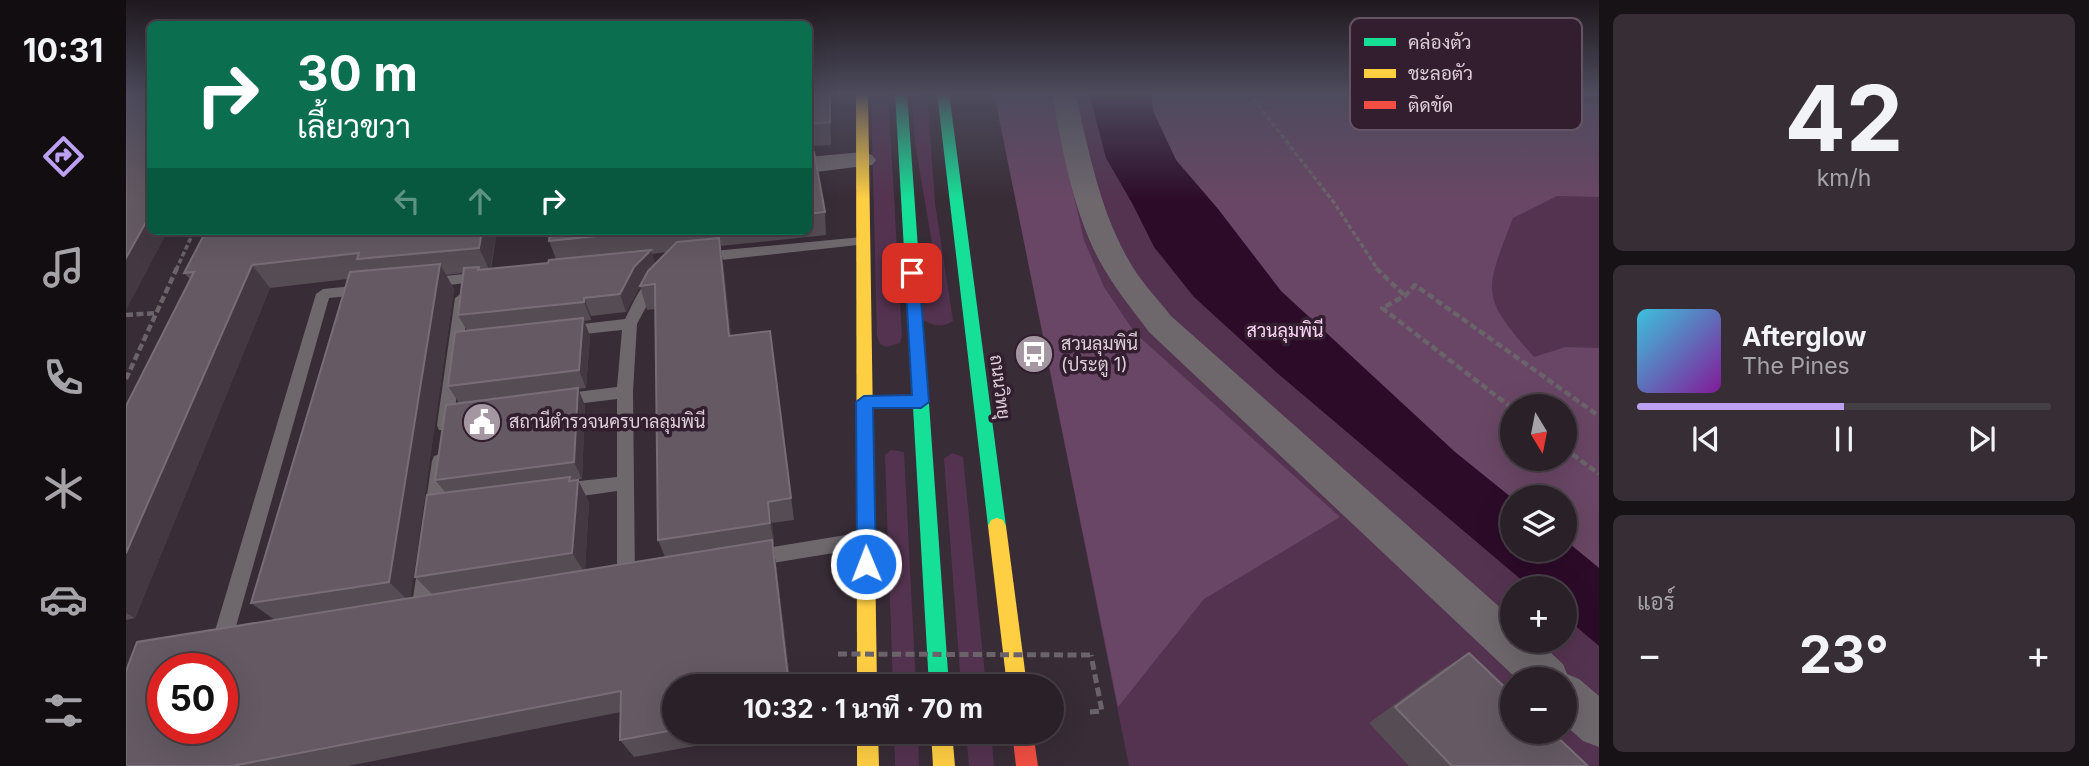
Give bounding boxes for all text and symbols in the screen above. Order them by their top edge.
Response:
legend [1350,18,1582,130]
text: 10:31 [23,31,103,70]
text: คล่องตัว [1408,31,1472,54]
text: 30 m [297,44,418,103]
icon: right [182,49,273,140]
text: ชะลอตัว [1408,62,1473,85]
text: 42 [1785,63,1903,173]
text: ติดขัด [1408,94,1453,117]
text: เลี้ยวขวา [297,107,411,146]
icon: directions [39,132,88,181]
text: km/h [1817,164,1871,192]
icon: left [388,182,426,220]
icon: ahead [461,182,499,220]
icon: right [534,182,572,220]
icon: music [39,243,88,292]
pin [882,243,942,303]
icon: arrive [893,254,931,292]
park label: สวนลุมพินี [1246,318,1324,343]
text: Afterglow [1742,321,1866,352]
place label: สวนลุมพินี (ประตู 1) [1061,331,1138,378]
bus stop icon: สวนลุมพินี (ประตู 1) [1013,333,1055,375]
text: The Pines [1742,352,1850,380]
icon: phone [39,353,88,402]
street label: ถนนวิทยุ [984,354,1015,421]
north arrow [1500,394,1577,471]
map controls [1500,394,1577,744]
public building icon: สถานีตำรวจนครบาลลุมพินี [461,401,503,443]
place label: สถานีตำรวจนครบาลลุมพินี [509,409,705,434]
icon: previous [1687,420,1725,458]
icon: pause [1825,420,1863,458]
icon: next [1963,420,2001,458]
icon: climate [39,464,88,513]
button: layers [1500,485,1577,562]
position arrow [829,527,903,601]
icon: car [39,575,88,624]
button: + [1500,576,1577,653]
text: แอร์ [1637,588,1675,616]
text: 23° [1799,623,1889,686]
text: − [1637,631,1662,677]
text: + [2026,631,2051,677]
speed limit sign: 50 [147,653,238,744]
button: − [1500,667,1577,744]
icon: filters [39,686,88,735]
text: 10:32 · 1 นาที · 70 m [743,693,983,724]

